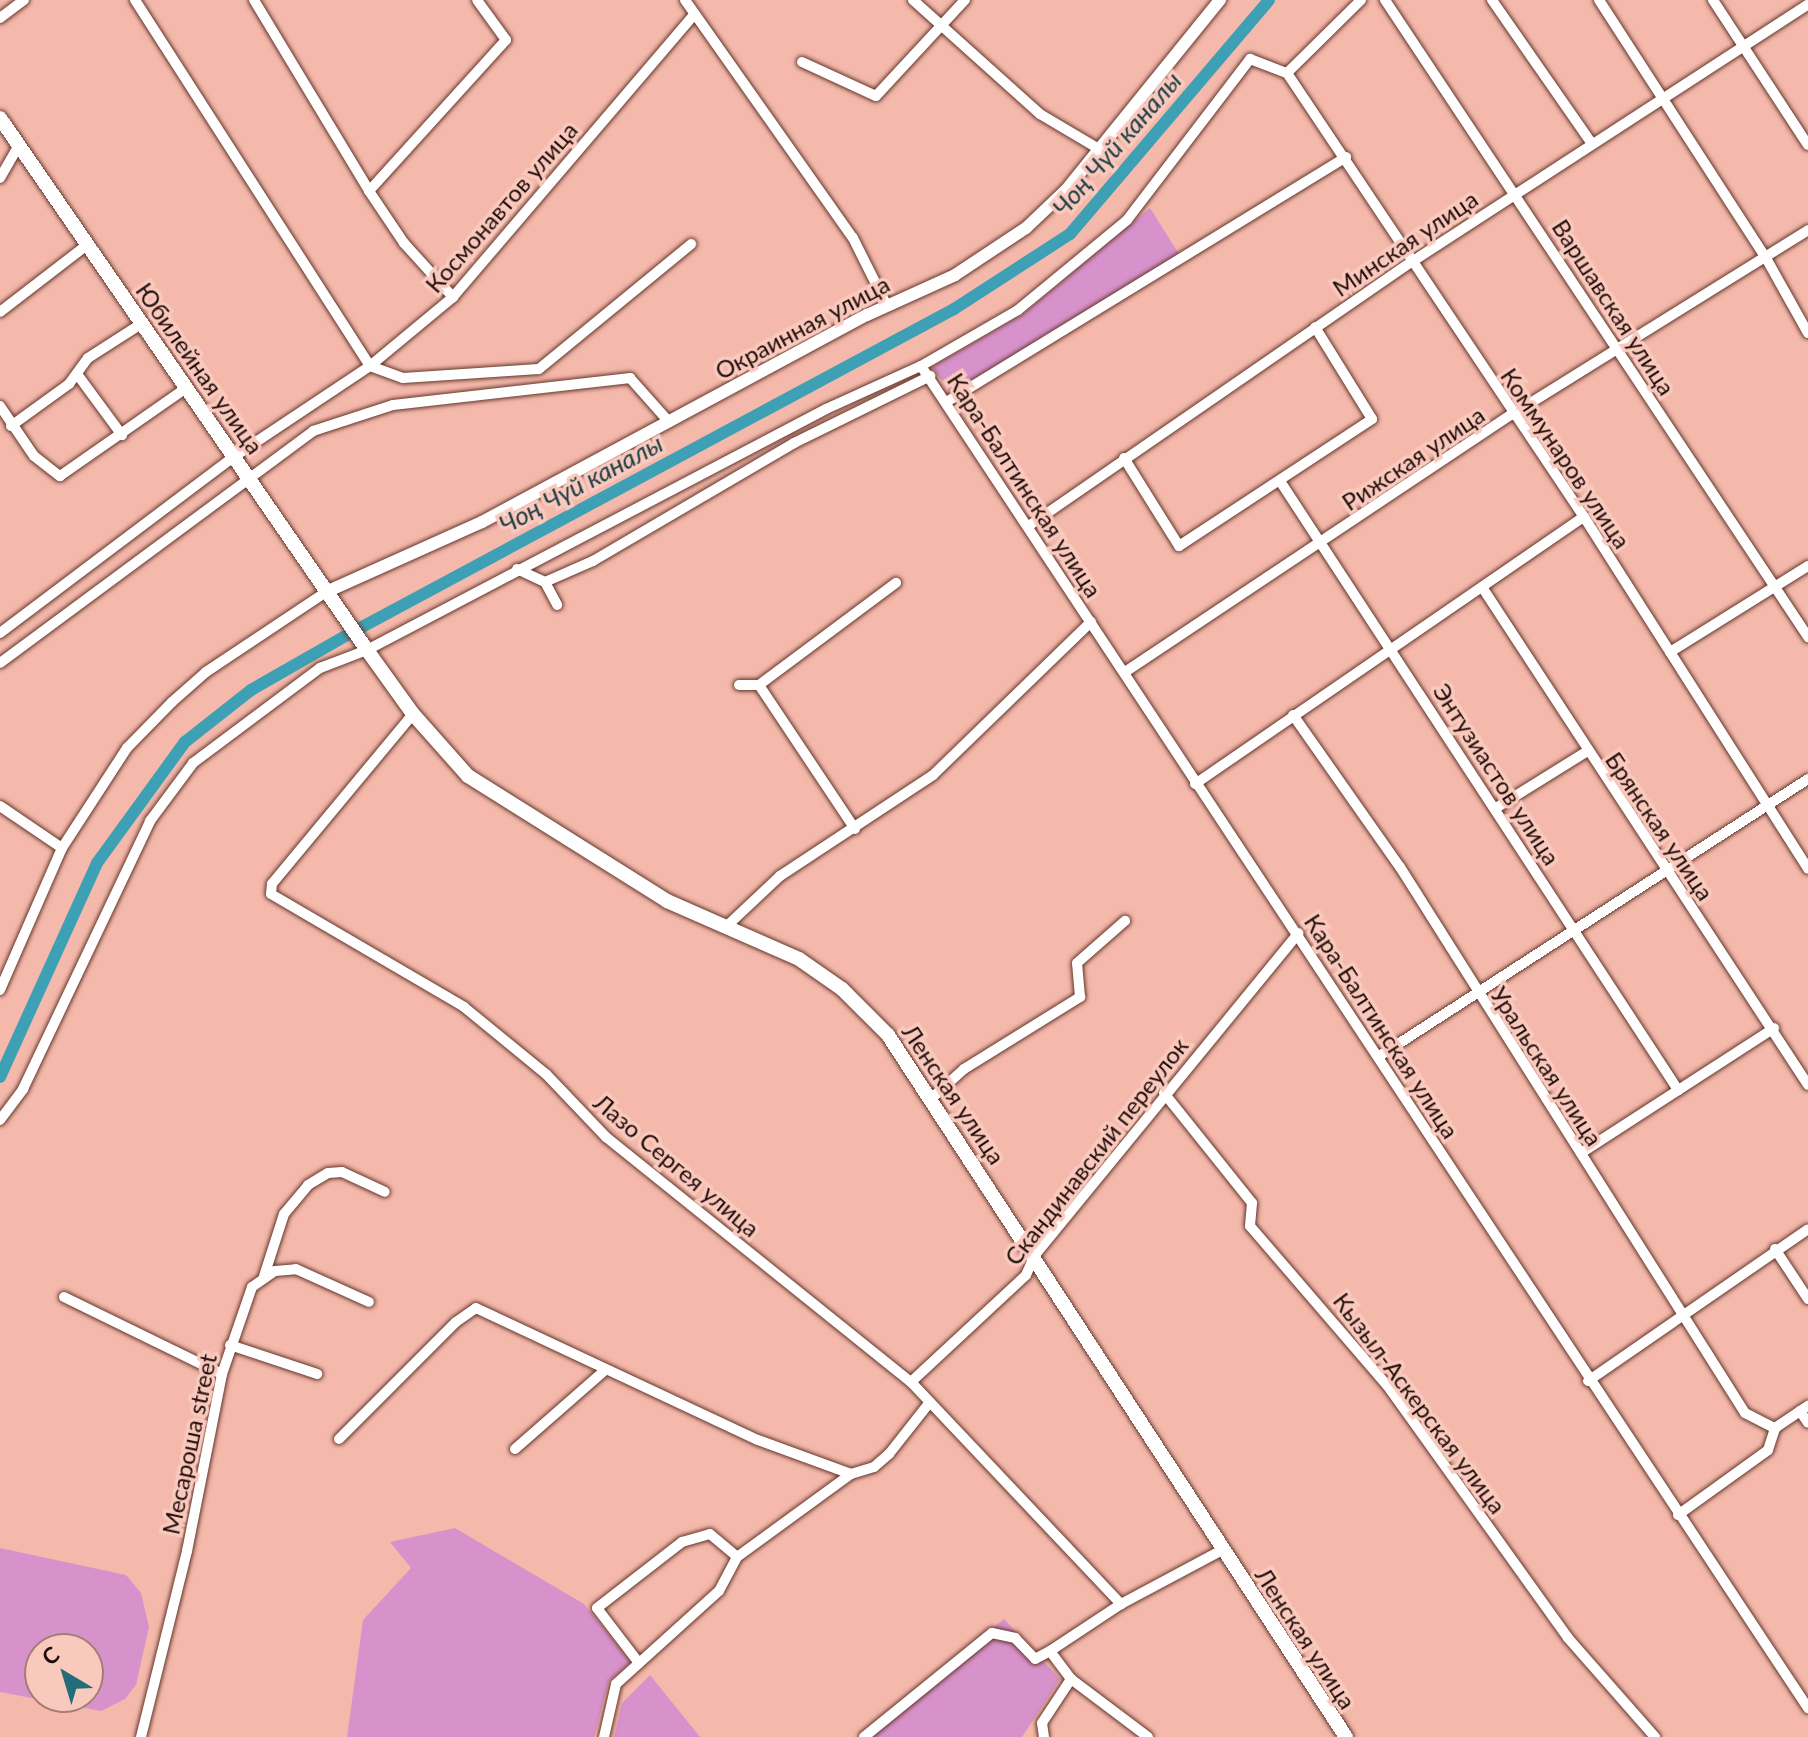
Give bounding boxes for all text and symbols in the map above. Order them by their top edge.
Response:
water label: Чоң Чүй каналы [1046,66,1188,222]
street label: Космонавтов улица [419,116,583,298]
street label: Минская улица [1327,184,1483,302]
street label: Варшавская улица [1546,214,1682,400]
street label: Окраинная улица [710,269,894,385]
street label: Юбилейная улица [130,277,270,459]
street label: Коммунаров улица [1495,362,1637,554]
street label: Кара-Балтинская улица [942,367,1108,603]
street label: Рижская улица [1336,400,1490,516]
water label: Чоң Чүй каналы [494,428,668,540]
street label: Энтузиастов улица [1428,678,1566,870]
street label: Брянская улица [1600,746,1720,906]
street label: Кара-Балтинская улица [1299,908,1465,1144]
street label: Уральская улица [1485,981,1609,1151]
street label: Ленская улица [897,1019,1011,1169]
street label: Скандинавский переулок [998,1032,1194,1270]
street label: Лазо Сергея улица [588,1087,766,1243]
street label: Кызыл-Аскерская улица [1328,1287,1512,1519]
street label: Месароша street [156,1351,222,1537]
street label: Ленская улица [1250,1562,1362,1714]
north arrow [24,1633,104,1713]
text: С [36,1640,64,1670]

